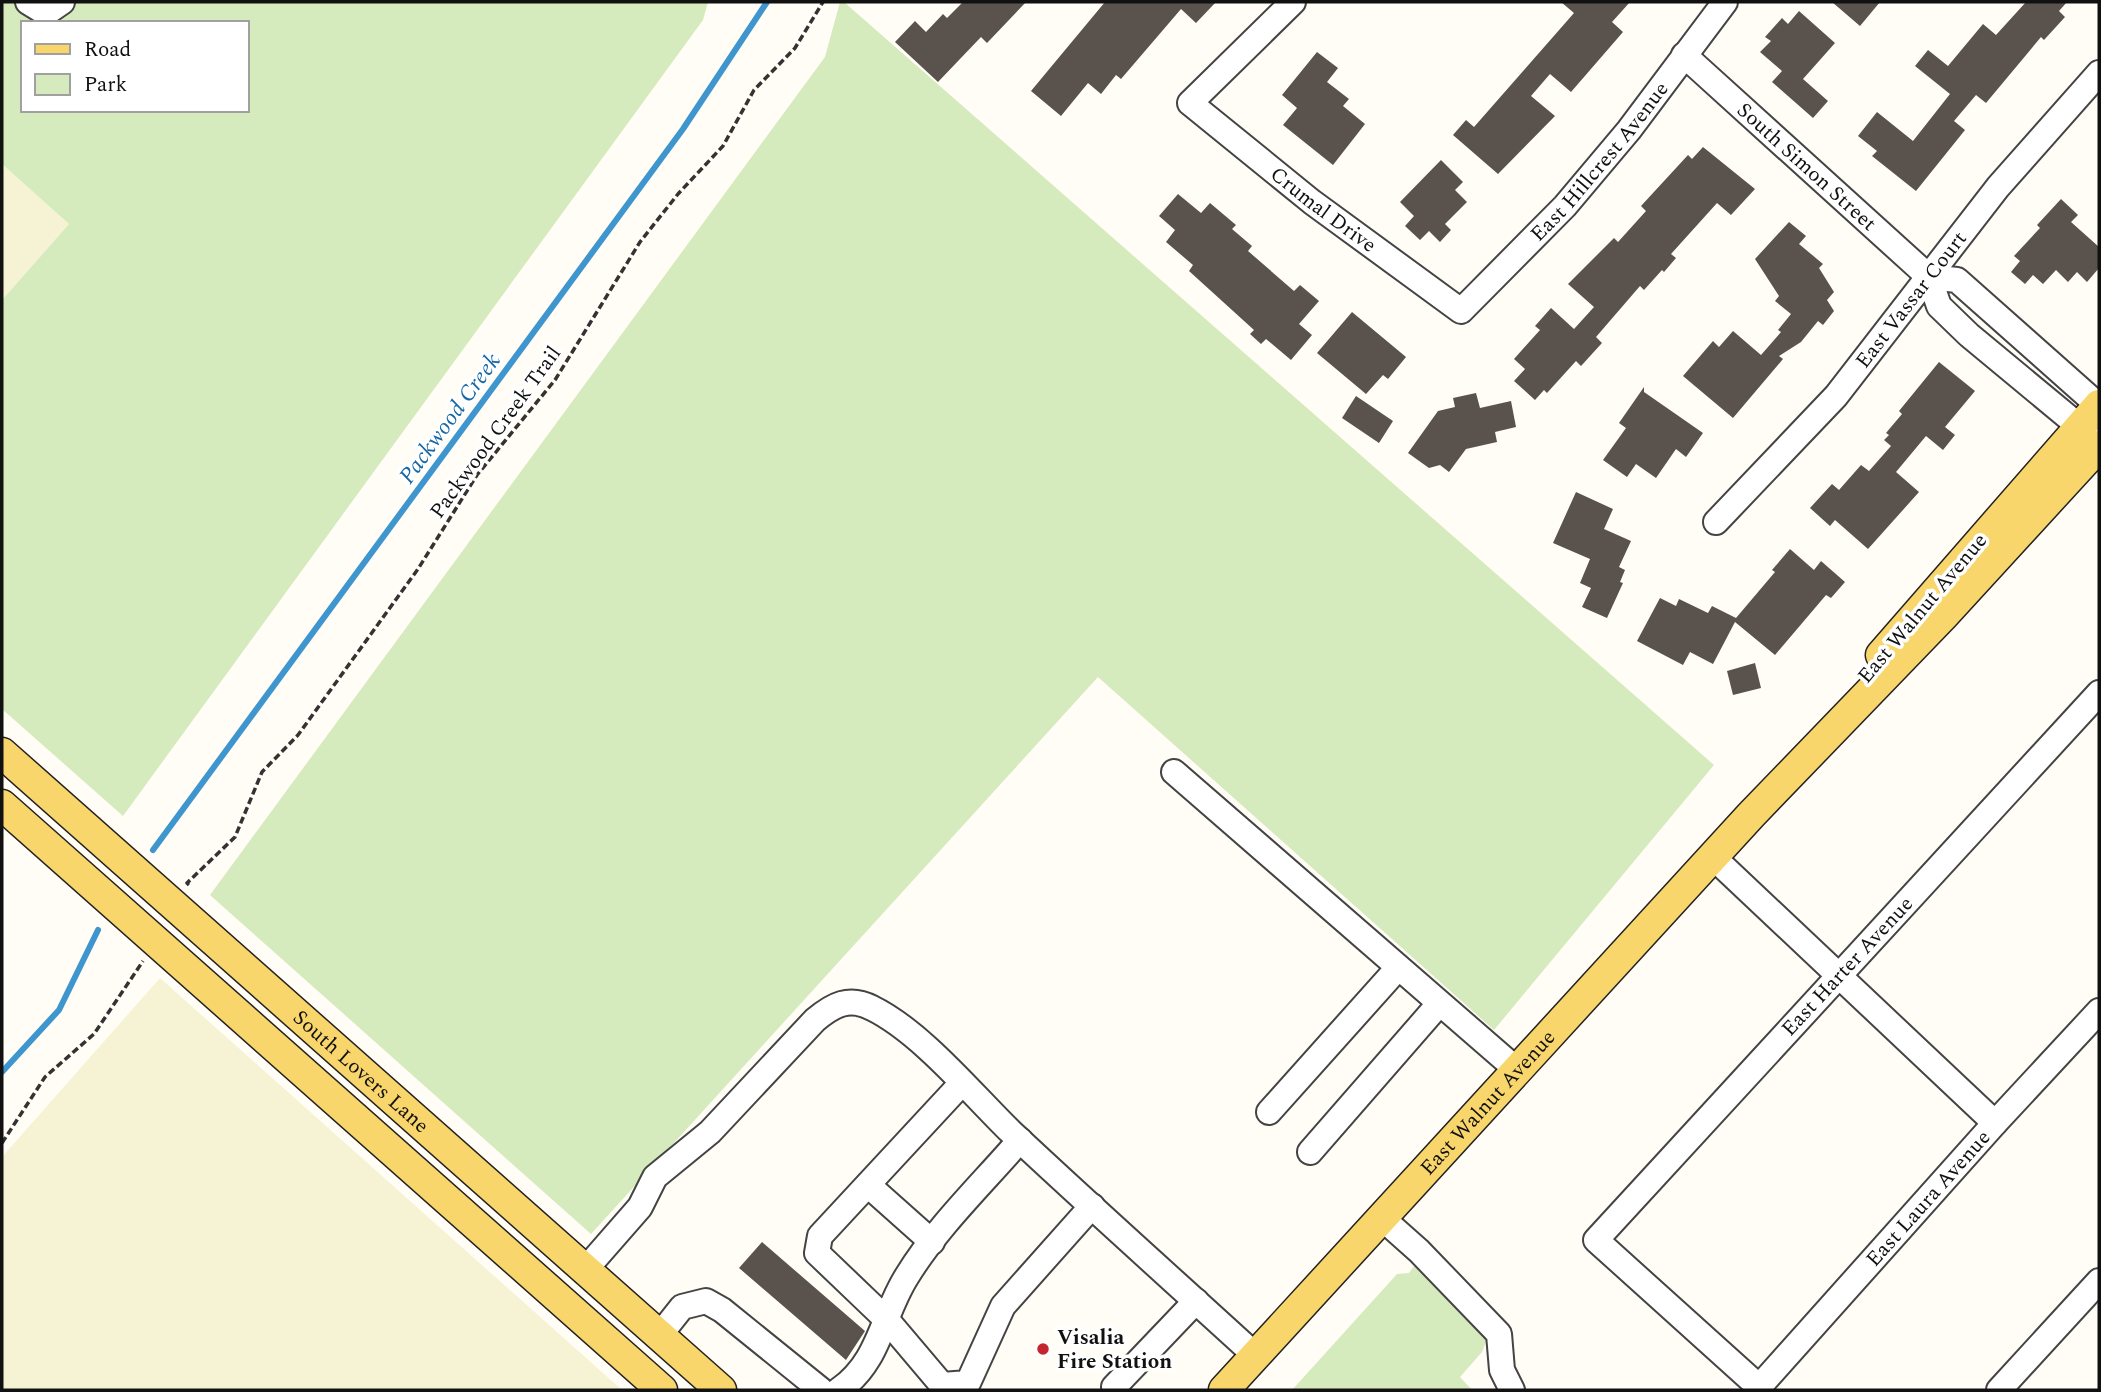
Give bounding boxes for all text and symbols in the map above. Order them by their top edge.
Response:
legend [21,21,248,112]
text: Road [84,34,131,66]
text: Park [84,69,128,101]
street label: East Hillcrest Avenue [1523,75,1677,249]
street label: South Simon Street [1729,95,1884,239]
street label: Crumal Drive [1263,159,1383,261]
street label: East Vassar Court [1848,225,1975,376]
street label: Packwood Creek Trail [422,340,569,526]
water label: Packwood Creek [391,346,510,492]
street label: East Walnut Avenue [1850,526,1995,691]
street label: East Harter Avenue [1774,889,1921,1044]
street label: South Lovers Lane [285,1003,436,1141]
street label: East Walnut Avenue [1413,1023,1564,1183]
street label: East Laura Avenue [1859,1123,1999,1274]
place label: Visalia Fire Station [1057,1322,1172,1378]
marker: Visalia Fire Station [1035,1341,1051,1357]

